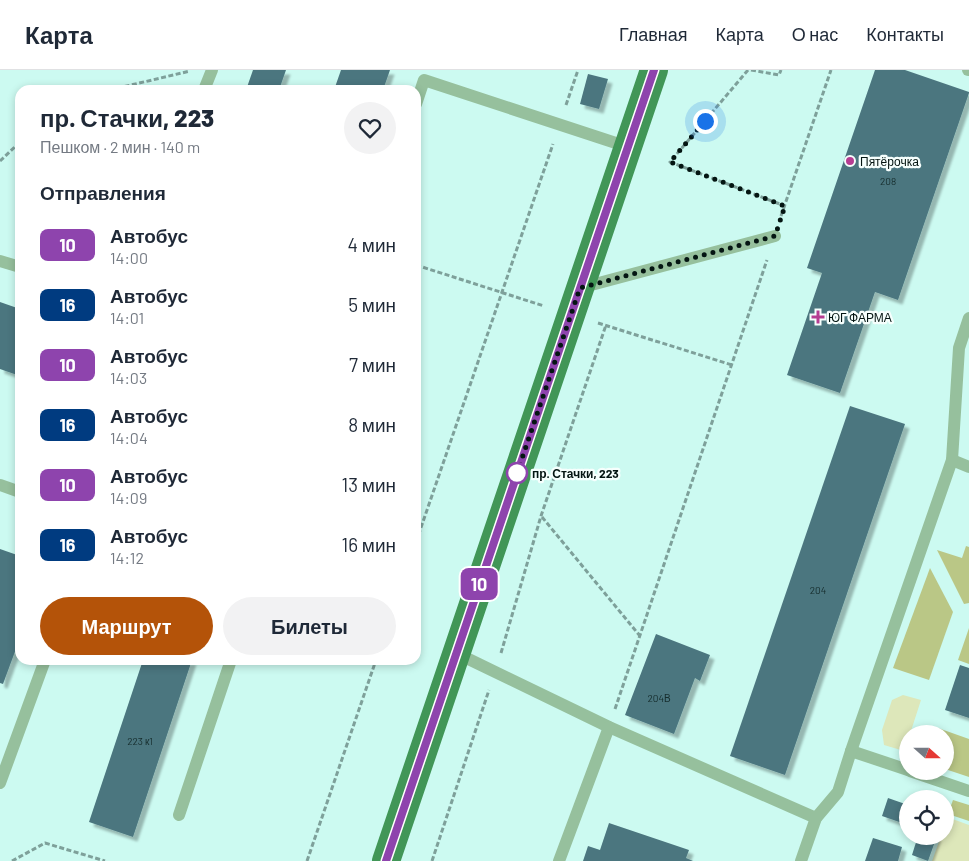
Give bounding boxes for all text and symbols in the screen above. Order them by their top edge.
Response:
text: Карта [25,20,93,49]
text: Главная [619,23,688,45]
text: Карта [716,23,764,45]
text: О нас [792,23,838,45]
text: Контакты [866,23,944,45]
button: heart [344,102,396,154]
text: пр. Стачки, 223 [40,103,214,132]
your location [693,109,718,134]
text: Пешком · 2 мин · 140 m [40,137,200,156]
place label: Пятёрочка [860,154,919,169]
marker: Пятёрочка [844,155,856,167]
house number: 208 [880,175,896,187]
text: Отправления [40,181,166,204]
text: Автобус [110,224,188,247]
text: 4 мин [348,233,396,256]
text: 10 [59,234,76,256]
text: 14:00 [110,248,148,267]
text: Автобус [110,284,188,307]
text: 5 мин [348,293,396,316]
text: 16 [59,294,76,316]
text: 14:01 [110,308,144,327]
place label: ЮГ ФАРМА [828,310,892,324]
marker: ЮГ ФАРМА [812,311,824,323]
text: Автобус [110,344,188,367]
text: 7 мин [349,353,396,376]
text: 10 [59,354,76,376]
text: 14:03 [110,368,147,387]
text: Автобус [110,404,188,427]
text: 8 мин [348,413,396,436]
text: 16 [59,414,76,436]
text: 14:04 [110,428,148,447]
marker: пр. Стачки, 223 [506,462,528,484]
text: Автобус [110,464,188,487]
place label: пр. Стачки, 223 [532,466,619,481]
text: 13 мин [342,473,396,496]
text: 10 [59,474,76,496]
text: 14:09 [110,488,147,507]
text: Автобус [110,524,188,547]
text: 16 мин [342,533,396,556]
text: 16 [59,534,76,556]
text: 14:12 [110,548,144,567]
line badge: 10 [456,568,502,600]
text: 10 [471,573,487,595]
house number: 204 [810,584,826,596]
button: Маршрут [40,597,213,655]
button: Билеты [223,597,396,655]
house number: 204В [647,692,671,704]
north arrow [899,725,954,780]
map controls [899,725,954,845]
house number: 223 к1 [127,735,153,747]
button: locate [899,790,954,845]

